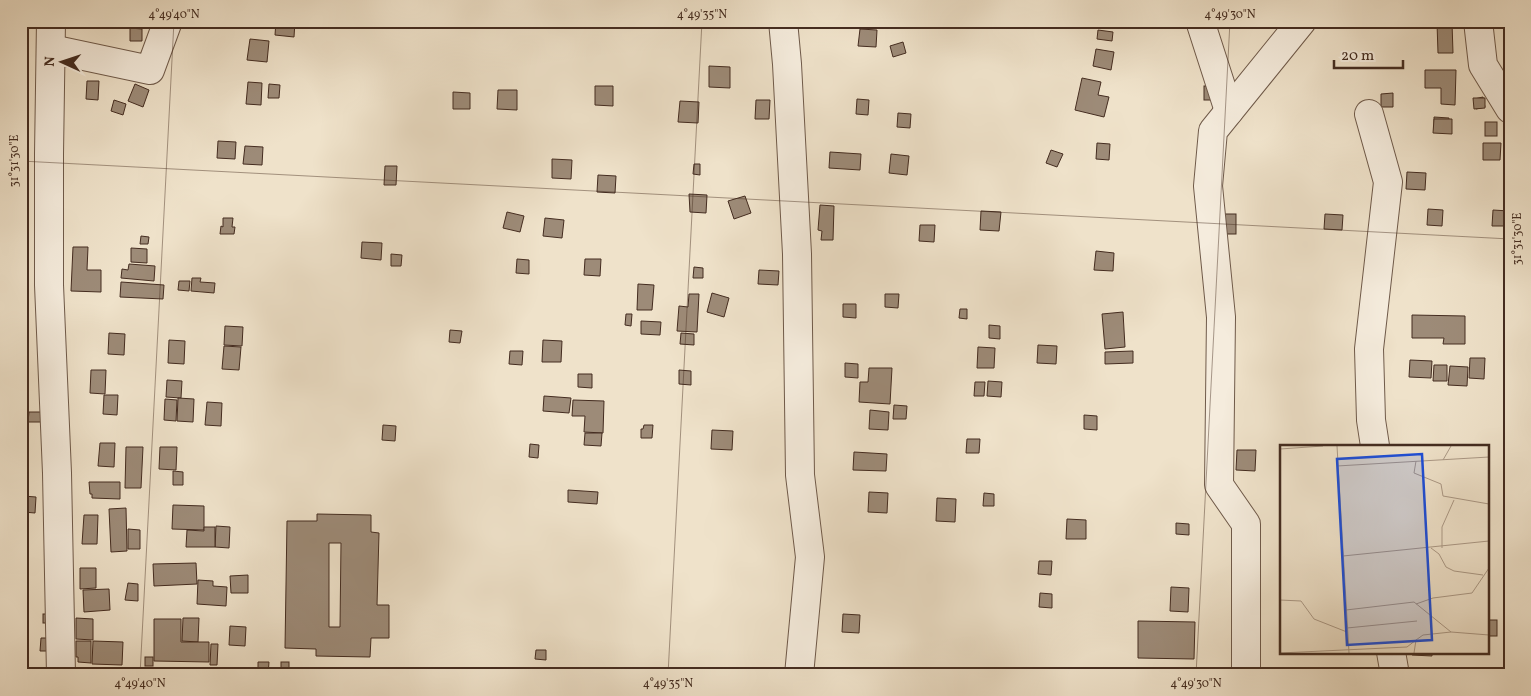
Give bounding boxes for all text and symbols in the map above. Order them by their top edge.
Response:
text: 4°49'40"N [148,7,200,23]
text: 4°49'35"N [677,7,727,23]
text: 4°49'30"N [1204,7,1256,23]
north arrow [38,38,88,88]
scale bar [1334,38,1402,70]
text: 20 m [1341,46,1374,67]
text: N [41,56,60,67]
text: 31°31'30"E [7,135,23,187]
text: 31°31'30"E [1510,213,1526,265]
inset map [1280,445,1488,654]
text: 4°49'40"N [114,676,166,692]
text: 4°49'35"N [643,676,693,692]
text: 4°49'30"N [1170,676,1222,692]

